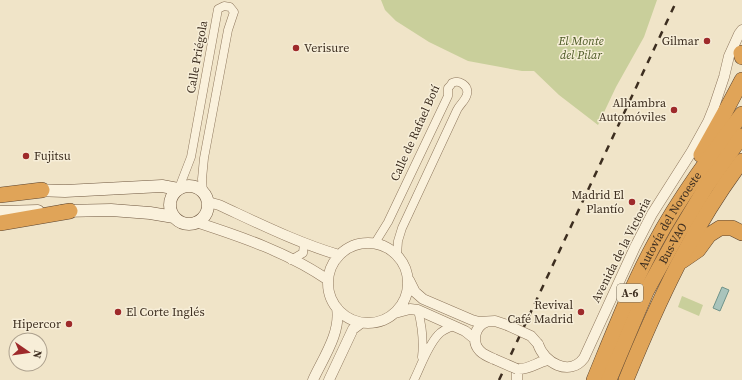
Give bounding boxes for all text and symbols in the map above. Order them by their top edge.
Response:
street label: Calle Priégola [183,18,211,95]
park label: El Monte del Pilar [557,33,604,63]
place label: Gilmar [662,33,699,49]
marker: Gilmar [702,36,712,46]
place label: Verisure [304,40,349,56]
marker: Verisure [291,43,301,53]
street label: Calle de Rafael Botí [387,82,444,184]
place label: Alhambra Automóviles [599,95,667,125]
marker: Alhambra Automóviles [669,105,679,115]
place label: Fujitsu [34,148,71,164]
marker: Fujitsu [21,151,31,161]
street label: Autovía del Noroeste [635,168,705,272]
place label: Madrid El Plantío [571,187,624,217]
street label: Avenida de la Victoria [588,194,655,305]
marker: Madrid El Plantío [627,197,637,207]
street label: Bus-VAO [655,220,691,267]
road number: A-6 [617,284,643,302]
place label: Revival Café Madrid [507,297,573,327]
place label: El Corte Inglés [126,304,205,320]
marker: El Corte Inglés [113,307,123,317]
marker: Revival Café Madrid [576,307,586,317]
place label: Hipercor [12,316,61,332]
marker: Hipercor [64,319,74,329]
north arrow [8,332,48,372]
text: N [29,349,45,360]

